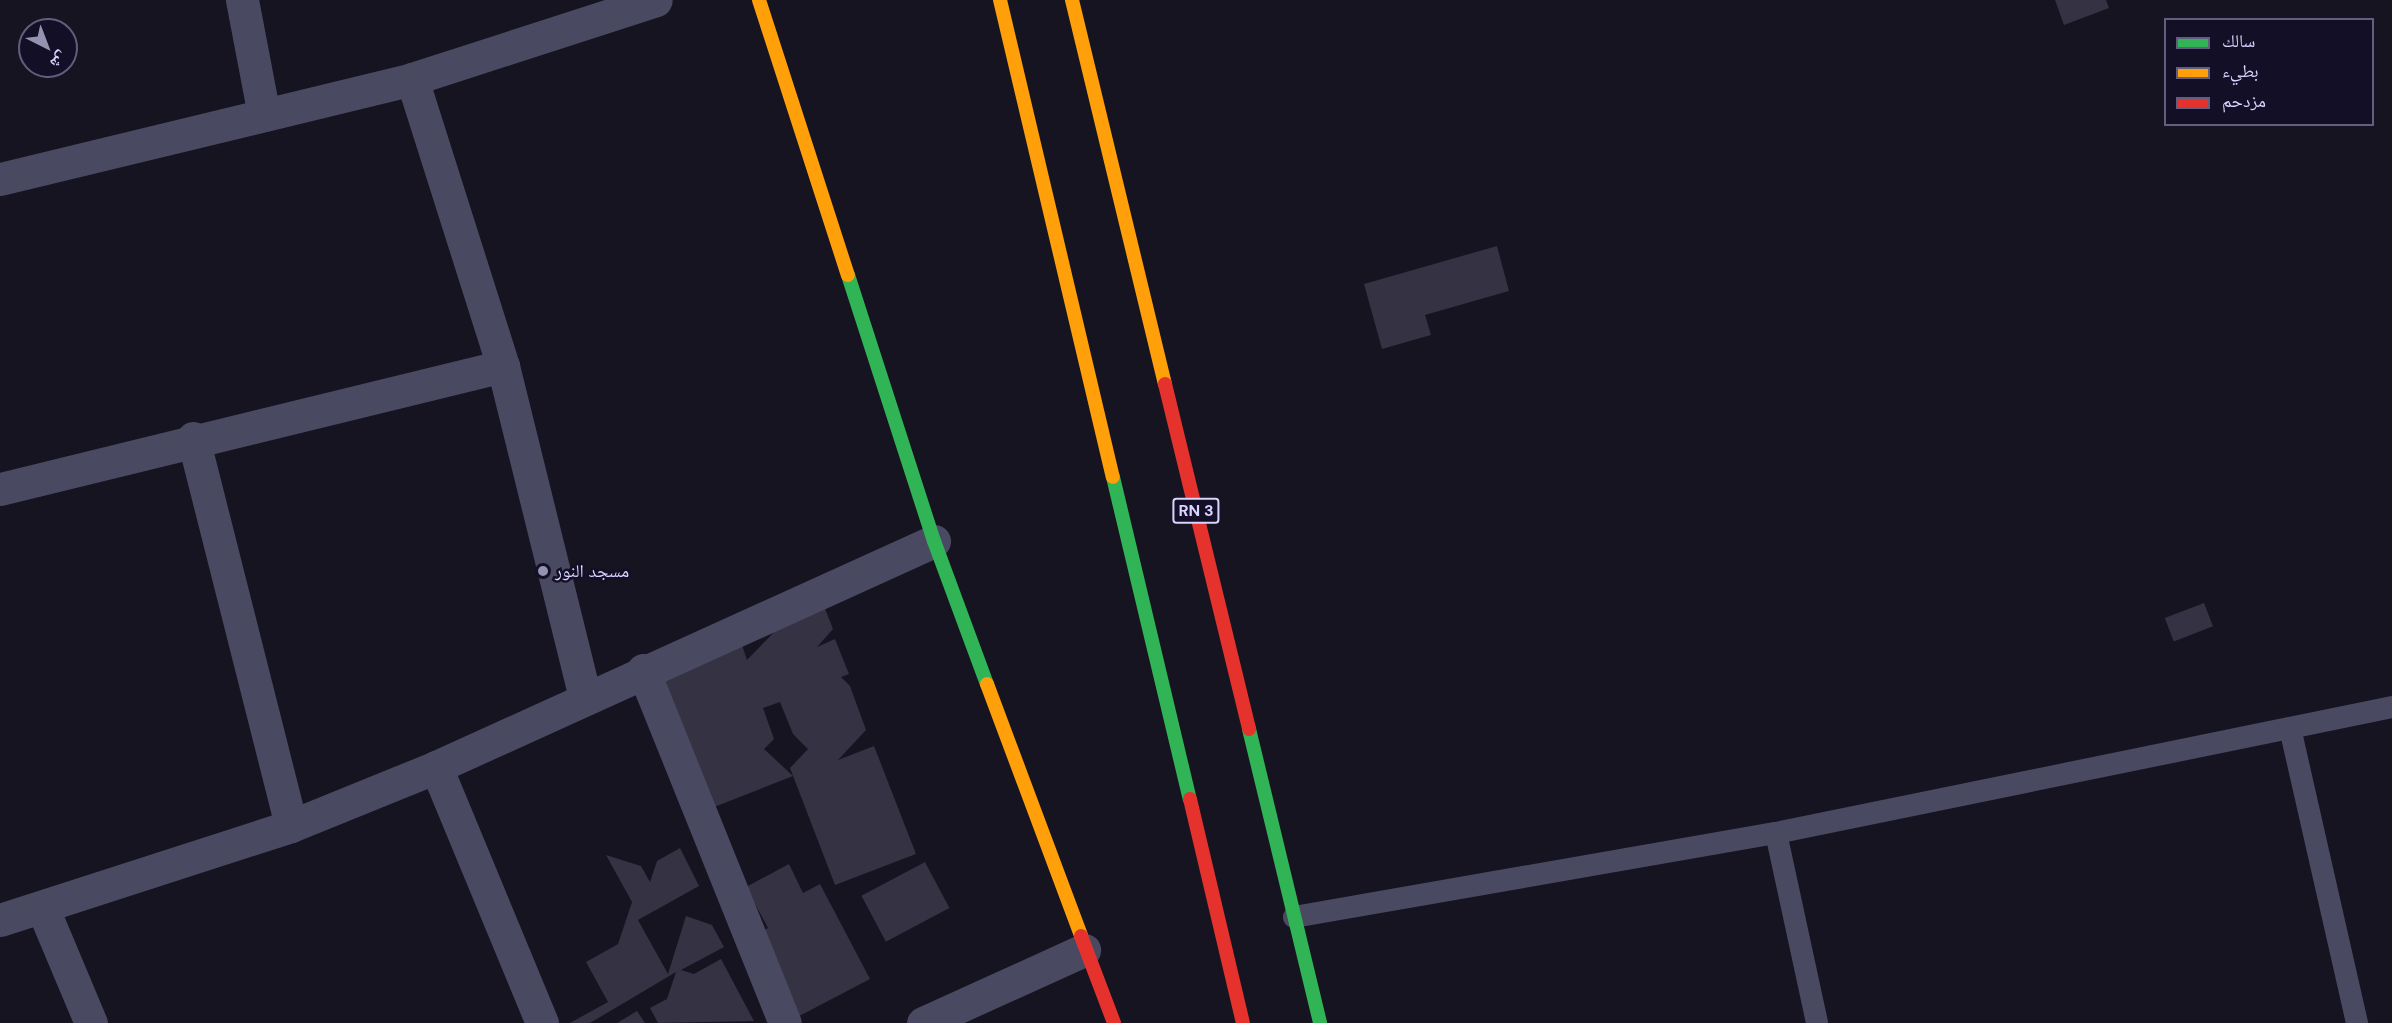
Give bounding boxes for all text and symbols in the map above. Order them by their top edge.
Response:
north arrow [18,18,78,78]
legend [2164,18,2374,126]
text: سالك [2222,29,2255,53]
text: ش [46,47,72,74]
text: بطيء [2222,59,2259,83]
text: مزدحم [2222,89,2266,113]
road number: RN 3 [1172,498,1220,524]
place label: مسجد النور [555,560,629,582]
marker: مسجد النور [536,564,550,578]

